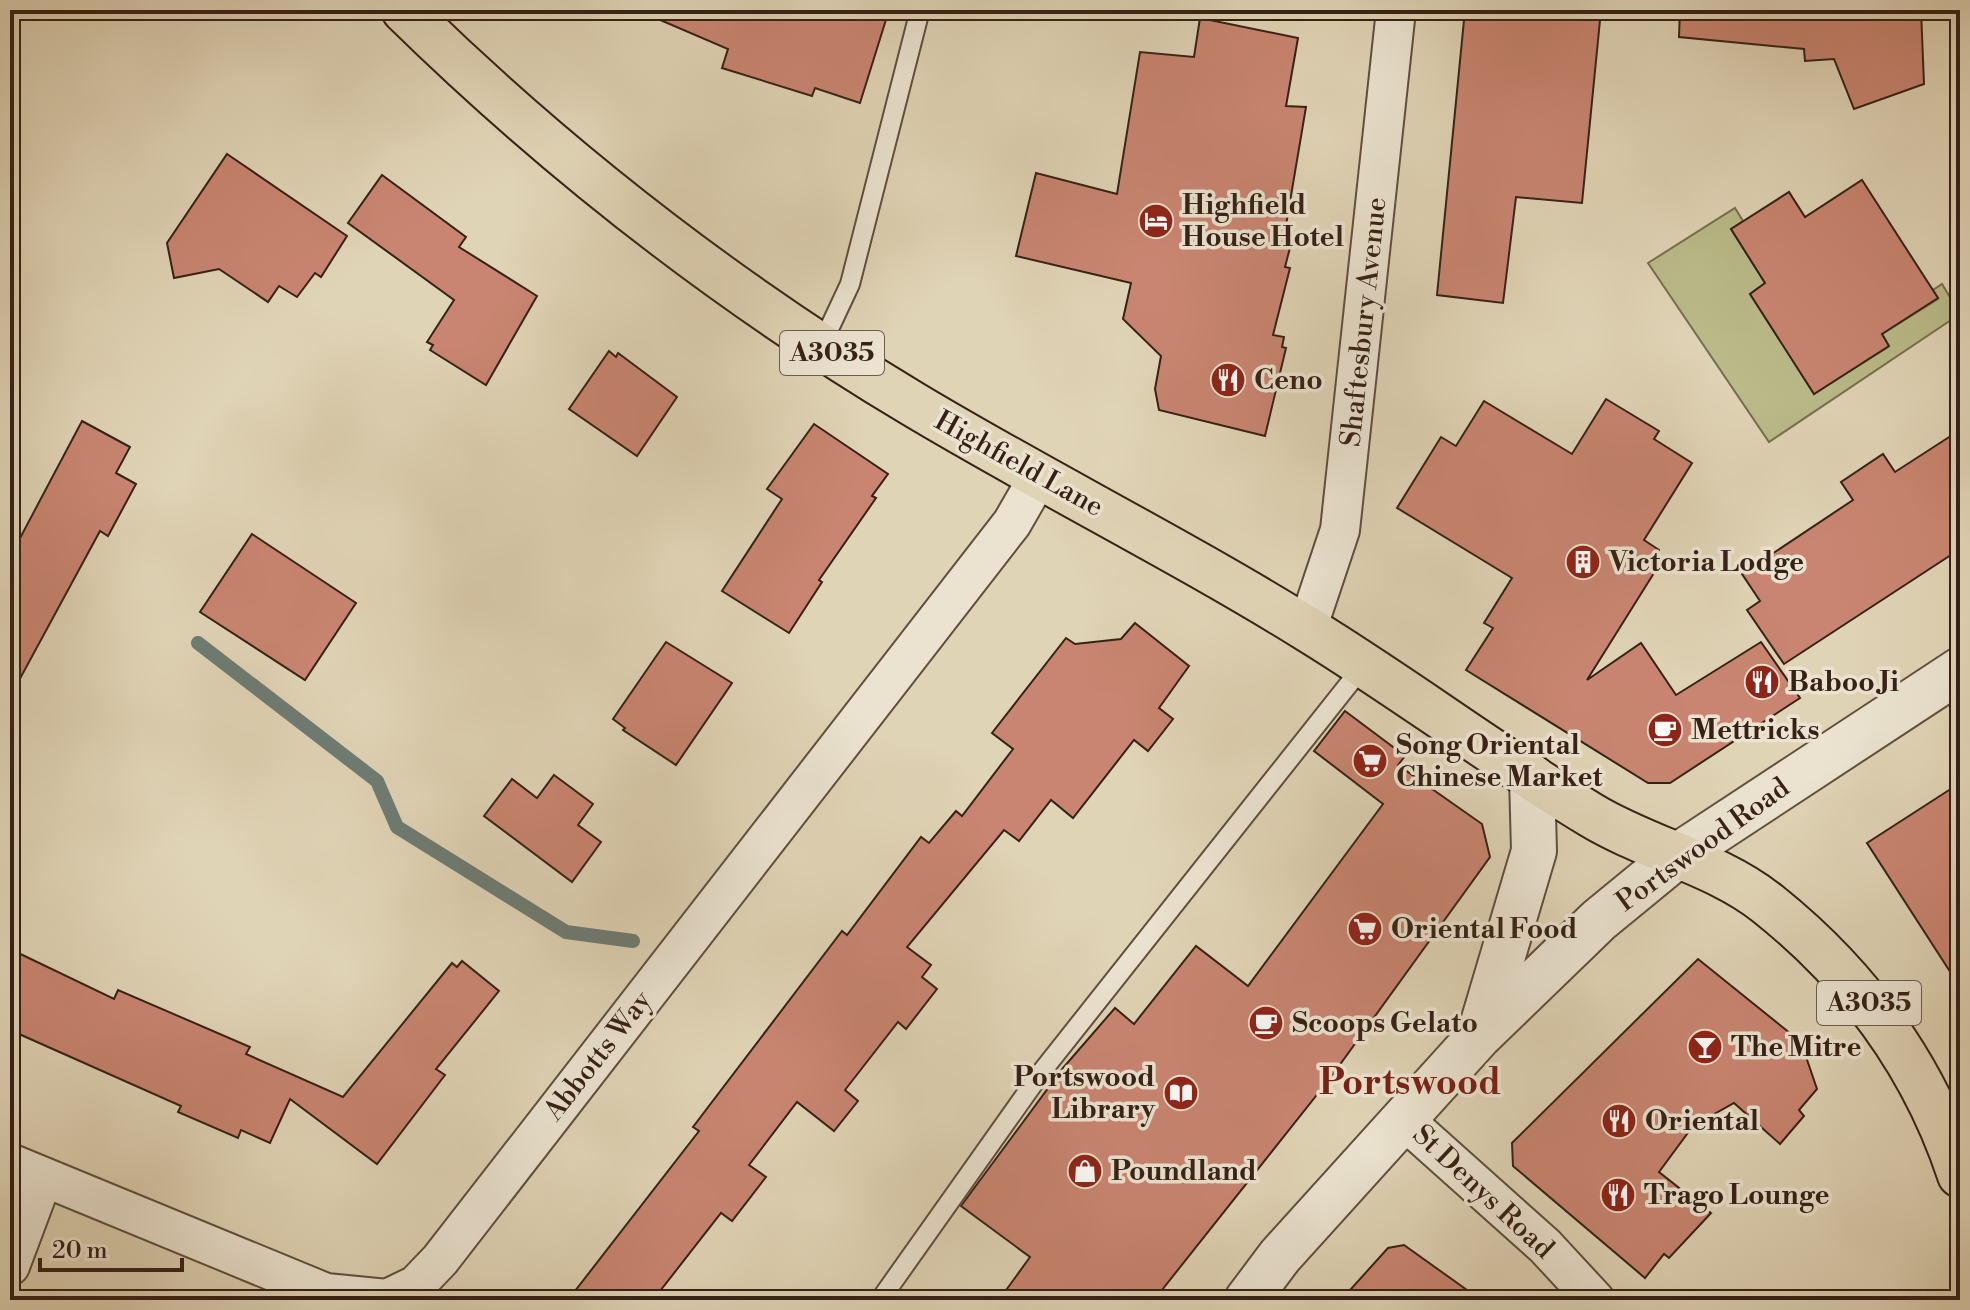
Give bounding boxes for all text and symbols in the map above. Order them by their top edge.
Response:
place label: Highfield House Hotel [1182,188,1344,255]
street label: Shaftesbury Avenue [1333,195,1395,449]
hotel icon: Highfield House Hotel [1137,202,1175,240]
road number: A3035 [780,331,884,375]
restaurant icon: Ceno [1209,361,1247,399]
place label: Ceno [1254,363,1323,398]
street label: Highfield Lane [928,403,1110,525]
building icon: Victoria Lodge [1564,543,1602,581]
place label: Victoria Lodge [1608,545,1804,580]
restaurant icon: Baboo Ji [1743,663,1781,701]
place label: Baboo Ji [1788,665,1899,700]
cafe icon: Mettricks [1646,711,1684,749]
place label: Mettricks [1691,713,1820,748]
place label: Song Oriental Chinese Market [1396,728,1604,795]
supermarket icon: Song Oriental Chinese Market [1351,742,1389,780]
street label: Portswood Road [1610,770,1797,920]
supermarket icon: Oriental Food [1346,910,1384,948]
place label: Oriental Food [1391,912,1578,947]
road number: A3035 [1817,981,1921,1025]
street label: Abbotts Way [536,984,660,1129]
cafe icon: Scoops Gelato [1247,1004,1285,1042]
place label: Scoops Gelato [1292,1006,1478,1041]
bar icon: The Mitre [1686,1028,1724,1066]
place label: The Mitre [1731,1030,1861,1065]
place label: Portswood Library [1014,1060,1156,1127]
district label: Portswood [1319,1061,1501,1106]
library icon: Portswood Library [1162,1074,1200,1112]
restaurant icon: Oriental [1600,1102,1638,1140]
place label: Oriental [1645,1104,1759,1139]
street label: St Denys Road [1405,1118,1561,1266]
shop icon: Poundland [1066,1152,1104,1190]
place label: Poundland [1111,1154,1257,1189]
restaurant icon: Trago Lounge [1599,1176,1637,1214]
place label: Trago Lounge [1644,1178,1830,1213]
scale bar [40,1222,182,1272]
text: 20 m [52,1236,108,1266]

